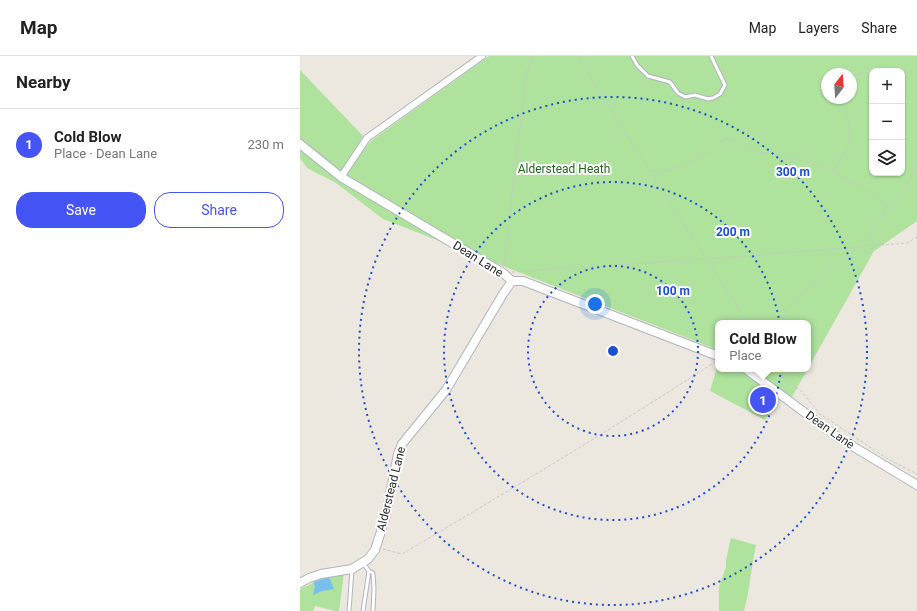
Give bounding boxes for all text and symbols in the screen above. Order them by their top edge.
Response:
text: Map [20,16,58,39]
text: Map [749,20,776,36]
text: Layers [798,20,839,36]
text: Share [861,20,897,36]
north arrow [821,68,857,104]
map controls [869,68,905,176]
button: + [869,68,905,104]
text: Nearby [16,72,71,92]
button: − [869,104,905,140]
text: Cold Blow [54,128,121,146]
text: 1 [25,137,33,152]
text: 230 m [247,137,284,152]
button: layers [869,140,905,176]
text: Place · Dean Lane [54,146,157,161]
park label: Alderstead Heath [518,162,610,176]
text: 300 m [776,165,810,179]
button: Save [16,192,146,228]
button: Share [154,192,284,228]
text: 200 m [716,225,750,239]
street label: Dean Lane [450,238,506,280]
text: 100 m [656,284,690,298]
your location [585,294,605,314]
popup [715,320,811,372]
text: Cold Blow [729,330,797,348]
centre of rings [606,344,620,358]
text: Place [729,348,761,363]
pin: 1 [750,385,776,415]
street label: Dean Lane [803,408,857,452]
street label: Alderstead Lane [374,445,408,533]

